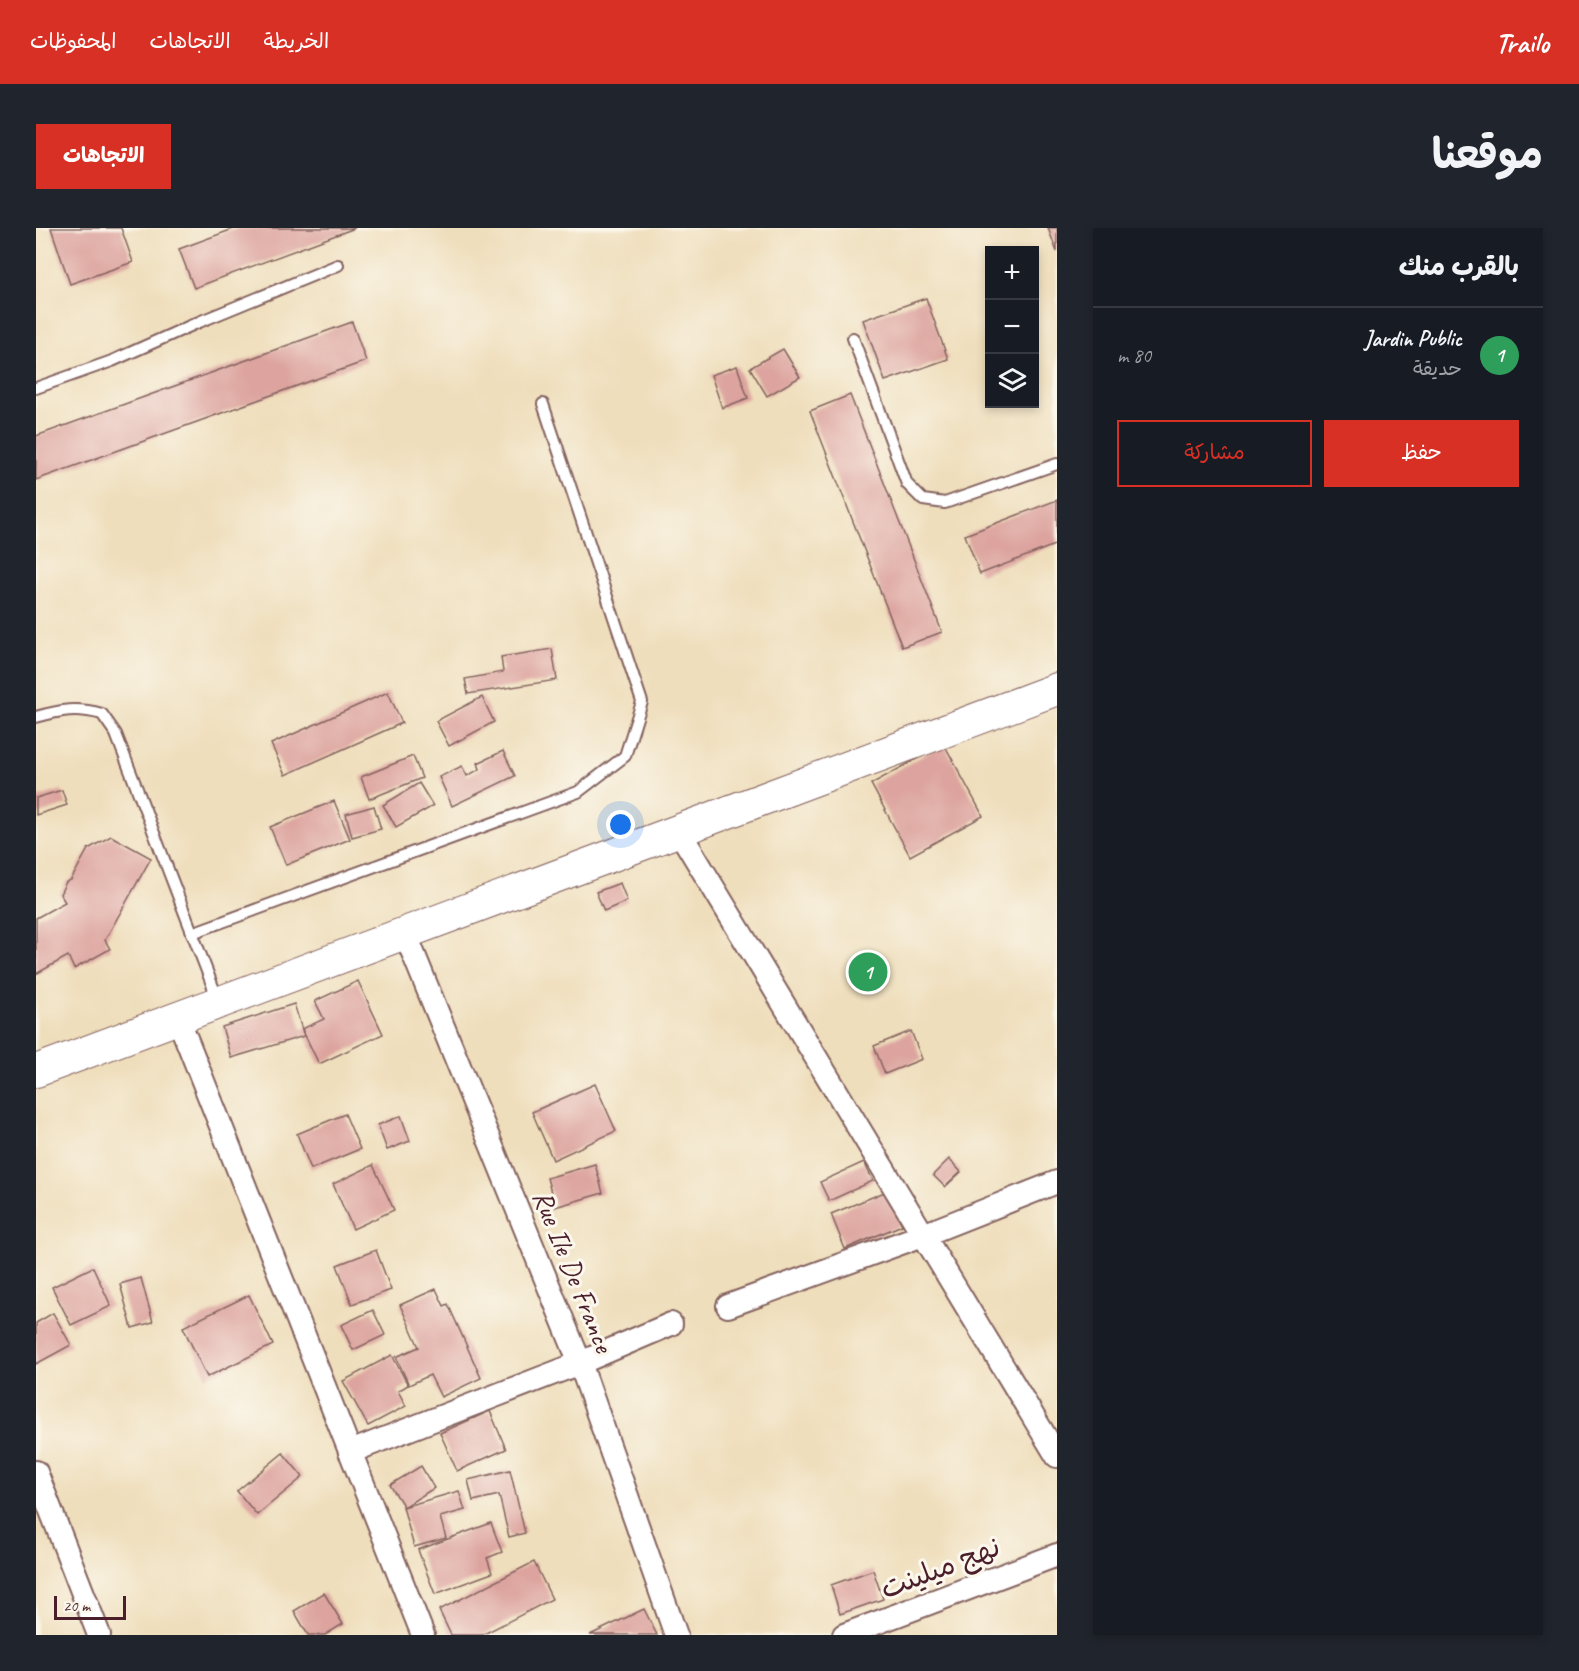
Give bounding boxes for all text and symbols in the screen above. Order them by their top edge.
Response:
text: Trailo [1495,25,1549,60]
text: المحفوظات [30,28,116,54]
text: الاتجاهات [149,28,231,54]
text: الخريطة [264,28,329,54]
button: الاتجاهات [36,124,171,189]
text: موقعنا [1432,128,1543,181]
map controls [985,246,1039,408]
button: + [985,246,1039,300]
text: بالقرب منك [1399,250,1519,283]
button: − [985,300,1039,354]
text: Jardin Public [1365,325,1462,353]
text: 80 m [1117,343,1151,368]
text: 1 [1495,343,1504,368]
button: layers [985,354,1039,408]
text: حديقة [1413,356,1462,381]
button: مشاركة [1117,420,1312,487]
button: حفظ [1324,420,1519,487]
your location [606,810,635,839]
pin: 1 [848,950,888,994]
street label: Rue Ile De France [525,1185,623,1359]
street label: نهج ميلينت [875,1529,1005,1607]
scale bar [54,1593,126,1620]
text: 20 m [63,1596,90,1616]

